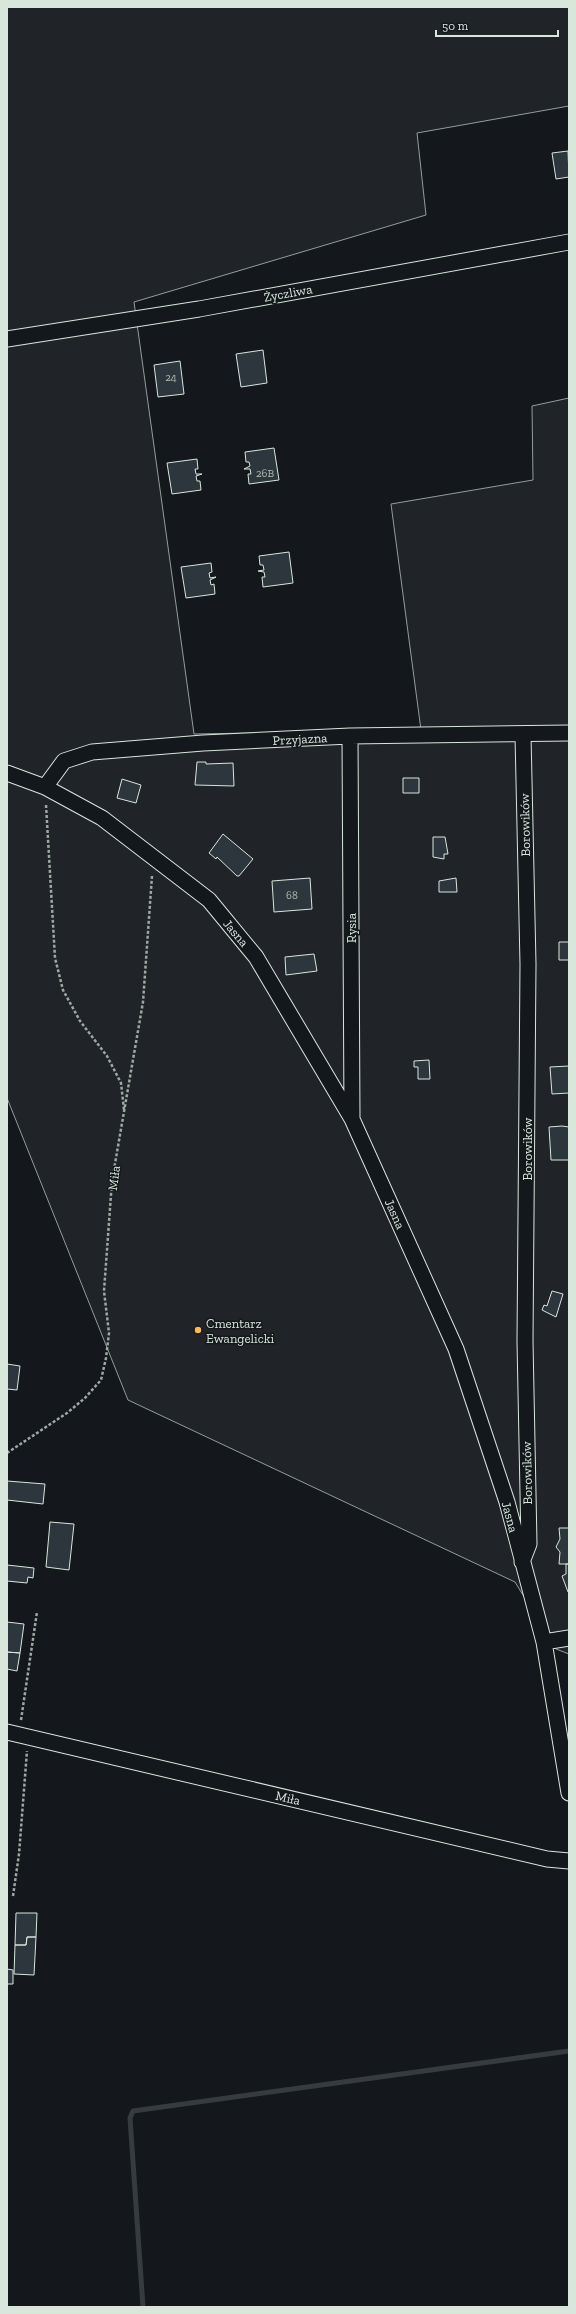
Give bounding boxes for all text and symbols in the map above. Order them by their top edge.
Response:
scale bar [436,12,558,38]
text: 50 m [442,19,469,33]
street label: Życzliwa [263,281,314,305]
house number: 24 [165,371,177,384]
house number: 26B [256,467,274,480]
street label: Przyjazna [272,730,329,749]
street label: Borowików [517,793,533,857]
house number: 68 [286,889,298,902]
street label: Rysia [344,912,359,943]
street label: Jasna [220,916,252,950]
street label: Borowików [520,1117,535,1181]
street label: Miła [105,1164,123,1191]
street label: Jasna [382,1197,409,1232]
place label: Cmentarz Ewangelicki [206,1316,274,1346]
marker: Cmentarz Ewangelicki [193,1325,203,1335]
street label: Borowików [519,1441,535,1505]
street label: Jasna [499,1500,521,1535]
street label: Miła [274,1788,303,1808]

